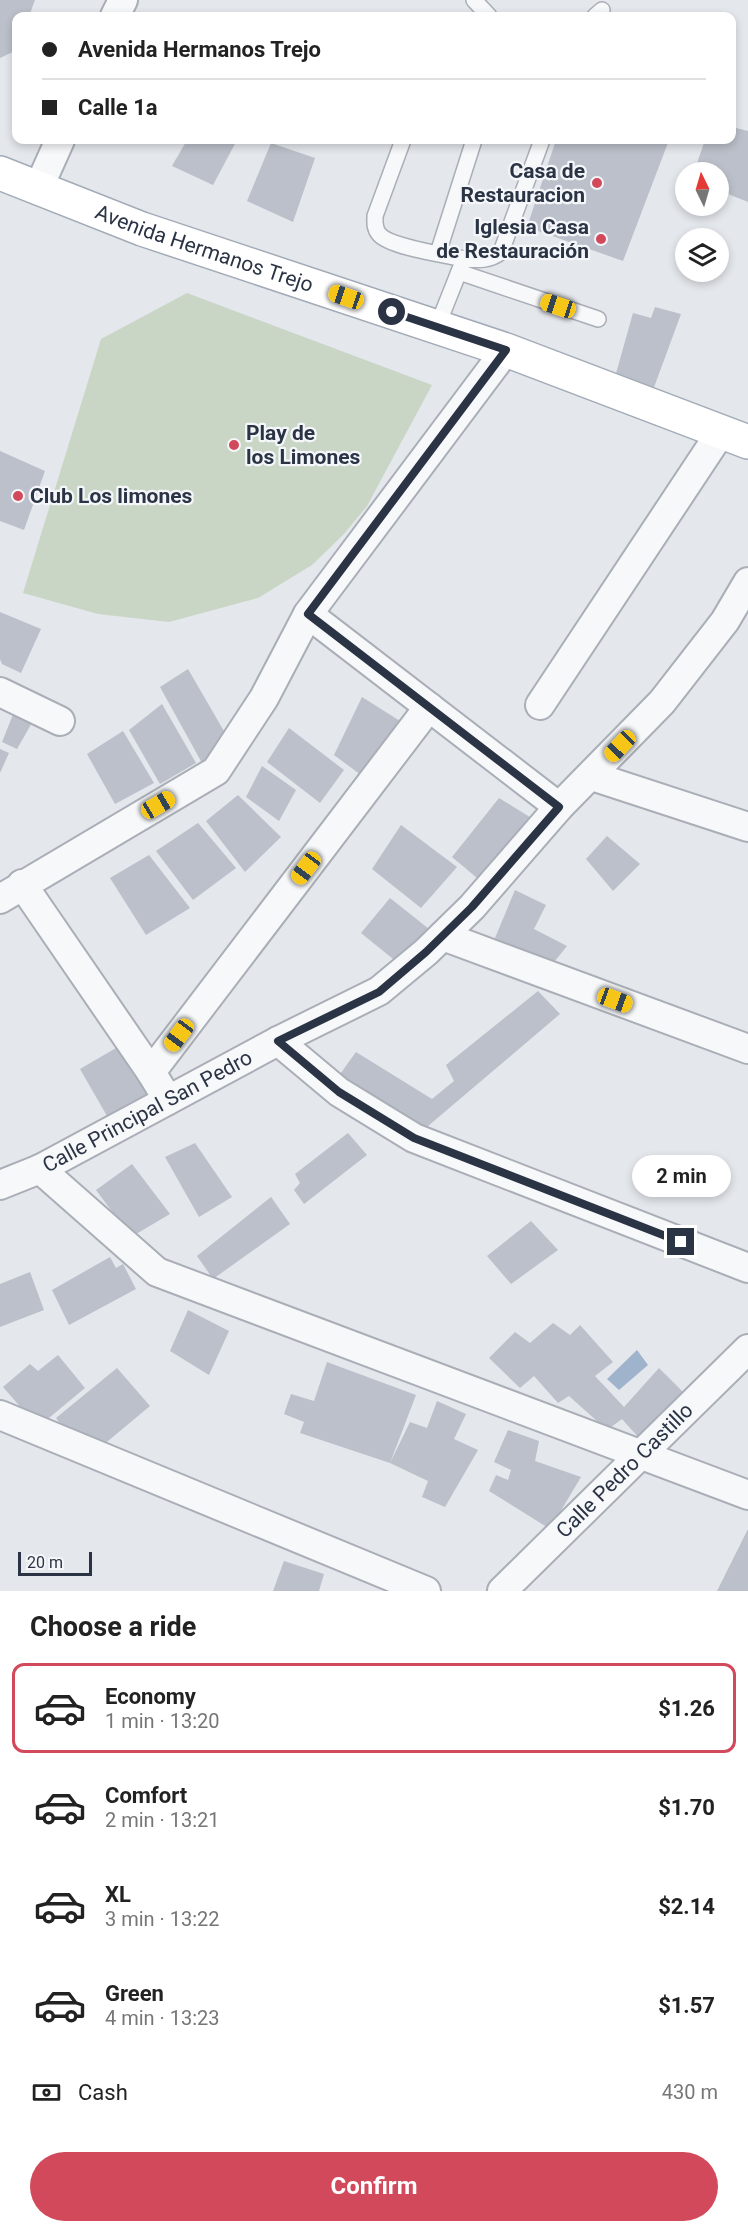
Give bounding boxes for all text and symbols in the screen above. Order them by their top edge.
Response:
text: Avenida Hermanos Trejo [78,37,321,62]
text: Calle 1a [78,95,158,120]
place label: Casa de Restauracion [461,159,585,207]
north arrow [675,162,729,216]
map controls [675,162,729,282]
marker: Casa de Restauracion [590,176,604,190]
street label: Avenida Hermanos Trejo [92,200,316,297]
place label: Iglesia Casa de Restauración [436,215,589,263]
button: layers [675,228,729,282]
marker: Iglesia Casa de Restauración [594,232,608,246]
car [326,283,366,311]
car [538,292,578,320]
route start [378,298,405,325]
place label: Play de los Limones [246,421,360,469]
marker: Play de los Limones [227,438,241,452]
place label: Club Los limones [30,484,193,508]
marker: Club Los limones [11,489,25,503]
car [601,727,639,765]
car [138,788,178,822]
car [288,848,324,888]
car [595,985,635,1015]
car [161,1015,197,1055]
street label: Calle Principal San Pedro [39,1045,256,1177]
callout: 2 min [632,1155,730,1197]
text: 2 min [656,1164,707,1188]
route end [667,1228,694,1255]
street label: Calle Pedro Castillo [551,1398,698,1543]
scale bar [18,1549,92,1576]
text: 20 m [27,1553,63,1572]
text: Choose a ride [30,1611,196,1643]
icon: car [33,1681,87,1735]
text: Economy [105,1684,196,1709]
text: $1.26 [658,1696,715,1721]
text: 1 min · 13:20 [105,1709,220,1733]
icon: car [33,1780,87,1834]
text: Comfort [105,1783,187,1808]
text: $1.70 [658,1795,715,1820]
text: 2 min · 13:21 [105,1808,220,1832]
icon: car [33,1879,87,1933]
text: XL [105,1882,131,1907]
text: $2.14 [658,1894,715,1919]
text: 3 min · 13:22 [105,1907,220,1931]
icon: car [33,1978,87,2032]
text: Green [105,1981,164,2006]
text: $1.57 [658,1993,715,2018]
text: 4 min · 13:23 [105,2006,220,2030]
icon: cash [30,2076,63,2109]
text: Cash [78,2080,128,2105]
text: 430 m [662,2080,718,2104]
button: Confirm [30,2152,718,2221]

